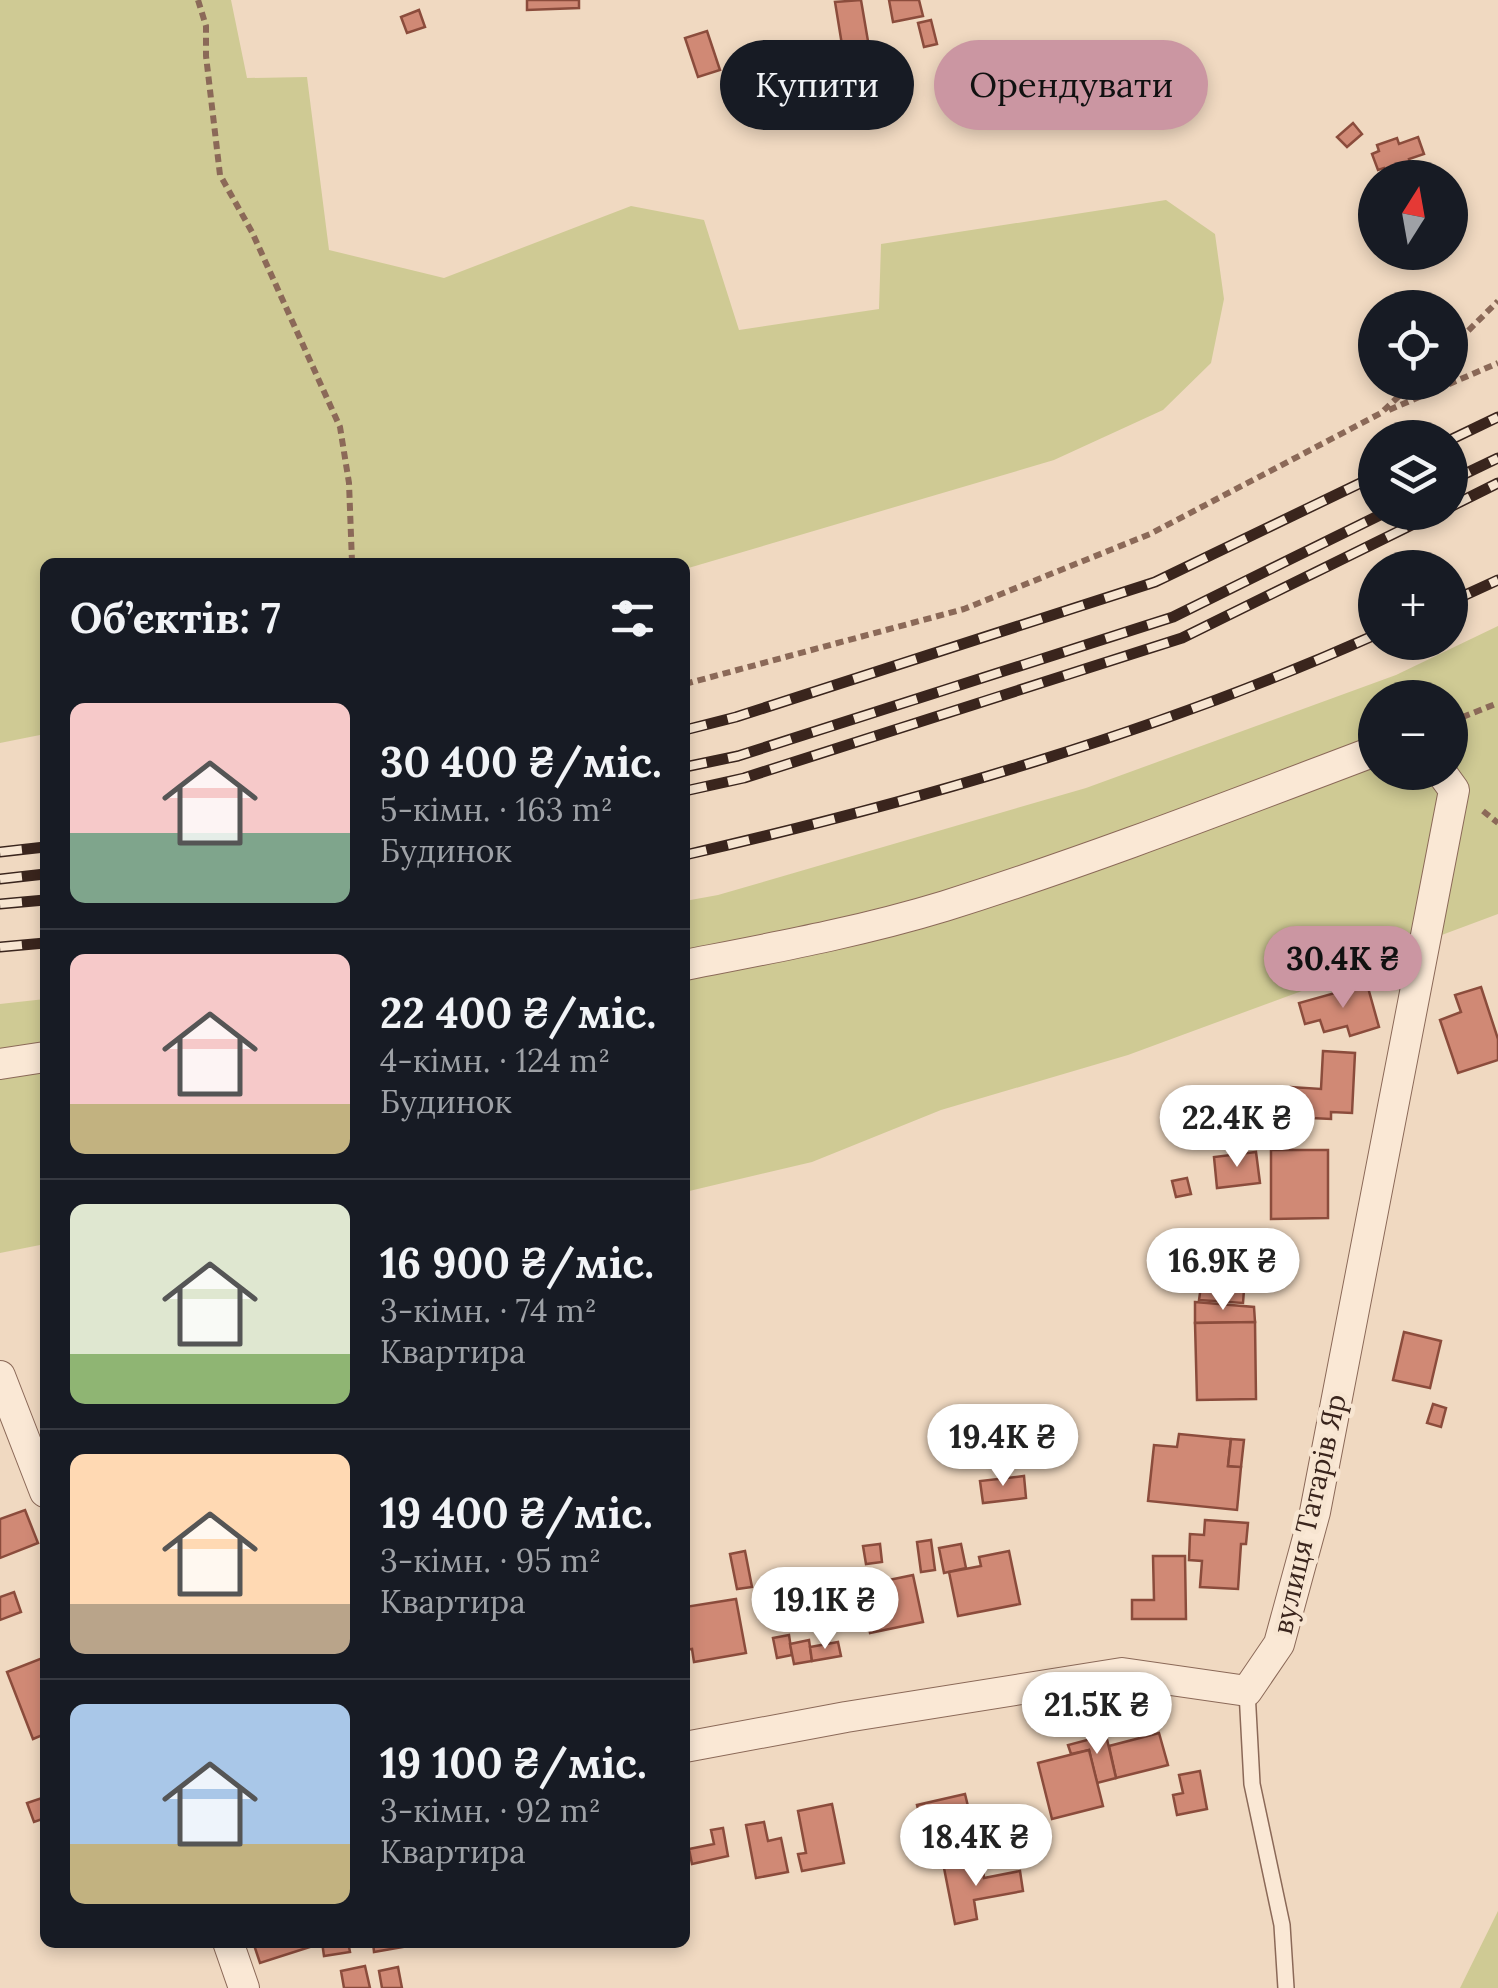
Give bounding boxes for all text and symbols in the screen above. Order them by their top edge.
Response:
chip: Купити [720,40,914,130]
chip: Орендувати [934,40,1208,130]
north arrow [1358,160,1468,270]
map controls [1358,160,1468,790]
button: locate [1358,290,1468,400]
button: layers [1358,420,1468,530]
button: + [1358,550,1468,660]
text: Об’єктів: 7 [70,591,281,645]
icon: filters [605,591,660,646]
button: − [1358,680,1468,790]
text: 30 400 ₴/міс. [380,735,662,789]
icon: home [150,743,270,863]
text: 5-кімн. · 163 m² [380,789,613,830]
text: Будинок [380,830,512,871]
pin: 30.4K ₴ [1251,926,1435,1011]
text: 30.4K ₴ [1286,938,1400,979]
text: 22 400 ₴/міс. [380,986,656,1040]
icon: home [150,994,270,1114]
text: 4-кімн. · 124 m² [380,1040,610,1081]
text: Будинок [380,1081,512,1122]
pin: 22.4K ₴ [1145,1085,1329,1170]
text: 22.4K ₴ [1182,1097,1292,1138]
pin: 16.9K ₴ [1131,1228,1315,1313]
text: 16 900 ₴/міс. [380,1236,654,1290]
text: 16.9K ₴ [1169,1240,1277,1281]
icon: home [150,1244,270,1364]
text: 3-кімн. · 74 m² [380,1290,597,1331]
text: Квартира [380,1331,526,1372]
street label: вулиця Татарів Яр [1264,1390,1354,1638]
pin: 19.4K ₴ [911,1404,1095,1489]
text: 19.4K ₴ [949,1416,1057,1457]
text: 19 400 ₴/міс. [380,1486,653,1540]
icon: home [150,1494,270,1614]
text: 3-кімн. · 95 m² [380,1540,601,1581]
pin: 19.1K ₴ [733,1567,917,1652]
text: 19.1K ₴ [774,1579,876,1620]
text: Квартира [380,1581,526,1622]
pin: 21.5K ₴ [1005,1672,1189,1757]
text: 21.5K ₴ [1044,1684,1150,1725]
text: 19 100 ₴/міс. [380,1736,647,1790]
icon: home [150,1744,270,1864]
text: 3-кімн. · 92 m² [380,1790,601,1831]
pin: 18.4K ₴ [884,1804,1068,1889]
text: 18.4K ₴ [922,1816,1030,1857]
text: Квартира [380,1831,526,1872]

